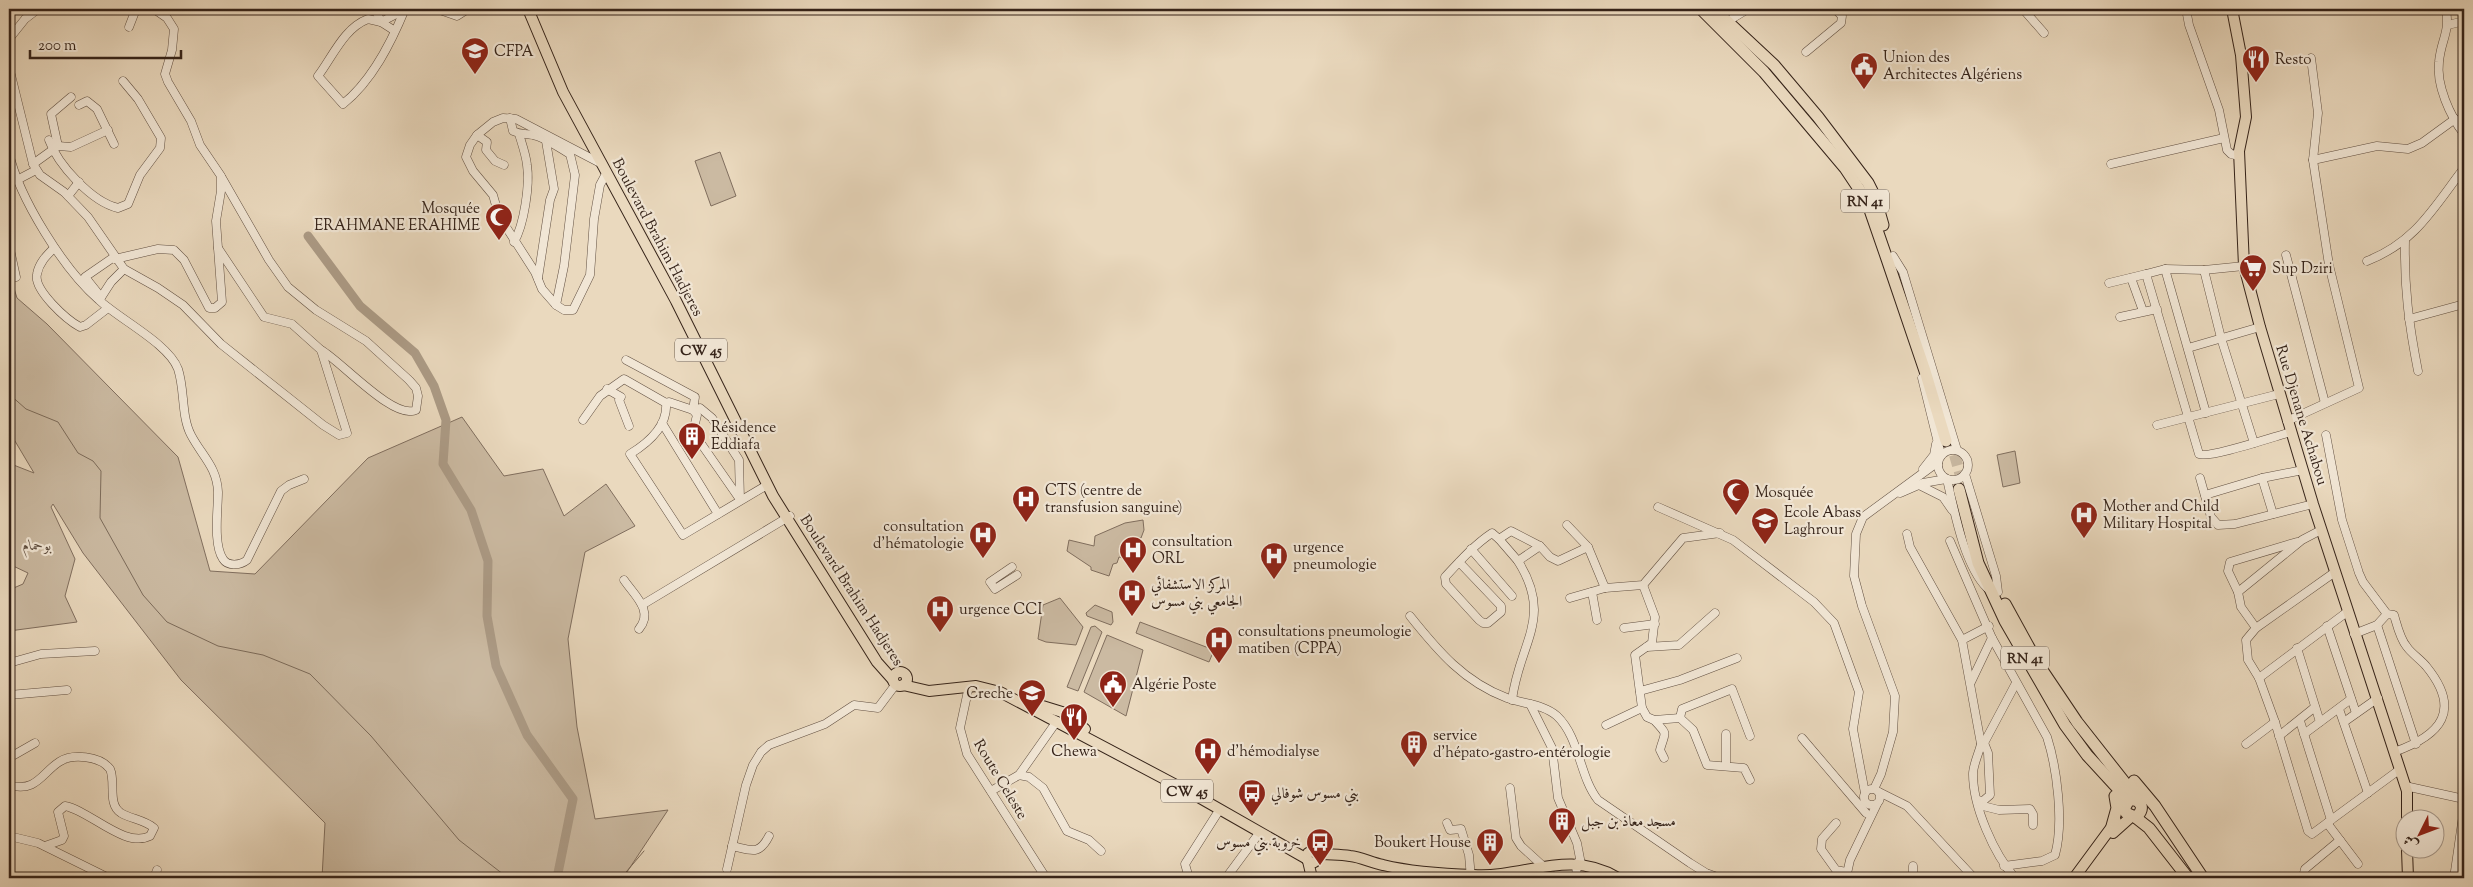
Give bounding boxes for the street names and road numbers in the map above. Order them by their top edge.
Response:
street label: Boulevard Brahim Hadjeres [606,155,707,321]
road number: RN 41 [1841,190,1889,212]
road number: CW 45 [675,338,727,362]
street label: Rue Djenane Achabou [2269,343,2332,489]
street label: Boulevard Brahim Hadjeres [794,511,908,671]
road number: RN 41 [2001,646,2049,670]
street label: Route Celeste [968,736,1032,824]
road number: CW 45 [1161,779,1213,802]

